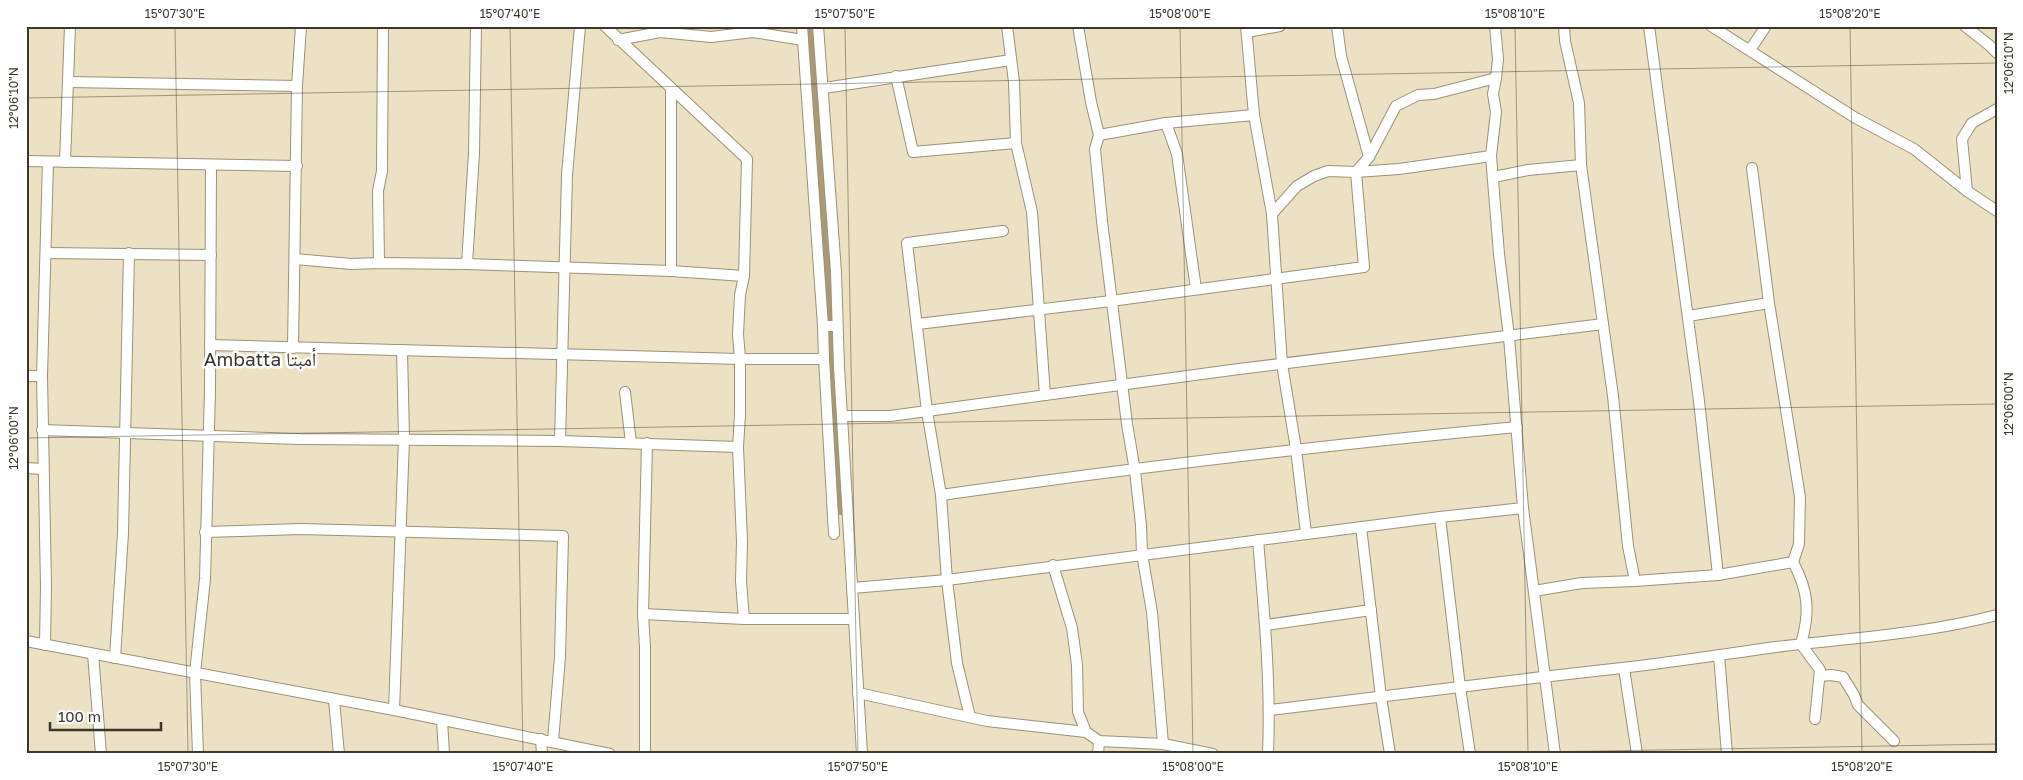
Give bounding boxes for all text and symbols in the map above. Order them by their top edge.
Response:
text: 15°07'30"E [145,6,205,21]
text: 15°07'40"E [480,6,540,21]
text: 15°07'50"E [815,6,875,21]
text: 15°08'00"E [1149,6,1211,21]
text: 15°08'10"E [1485,6,1545,21]
text: 15°08'20"E [1819,6,1881,21]
text: 12°06'10"N [2001,32,2016,94]
text: 12°06'10"N [6,67,21,129]
district label: Ambatta أمبتا [204,347,316,370]
text: 12°06'00"N [2001,372,2016,436]
text: 12°06'00"N [6,406,21,470]
scale bar [50,700,161,732]
text: 100 m [58,707,101,725]
text: 15°07'30"E [158,759,218,774]
text: 15°07'40"E [493,759,553,774]
text: 15°07'50"E [828,759,888,774]
text: 15°08'00"E [1162,759,1224,774]
text: 15°08'10"E [1498,759,1558,774]
text: 15°08'20"E [1831,759,1893,774]

